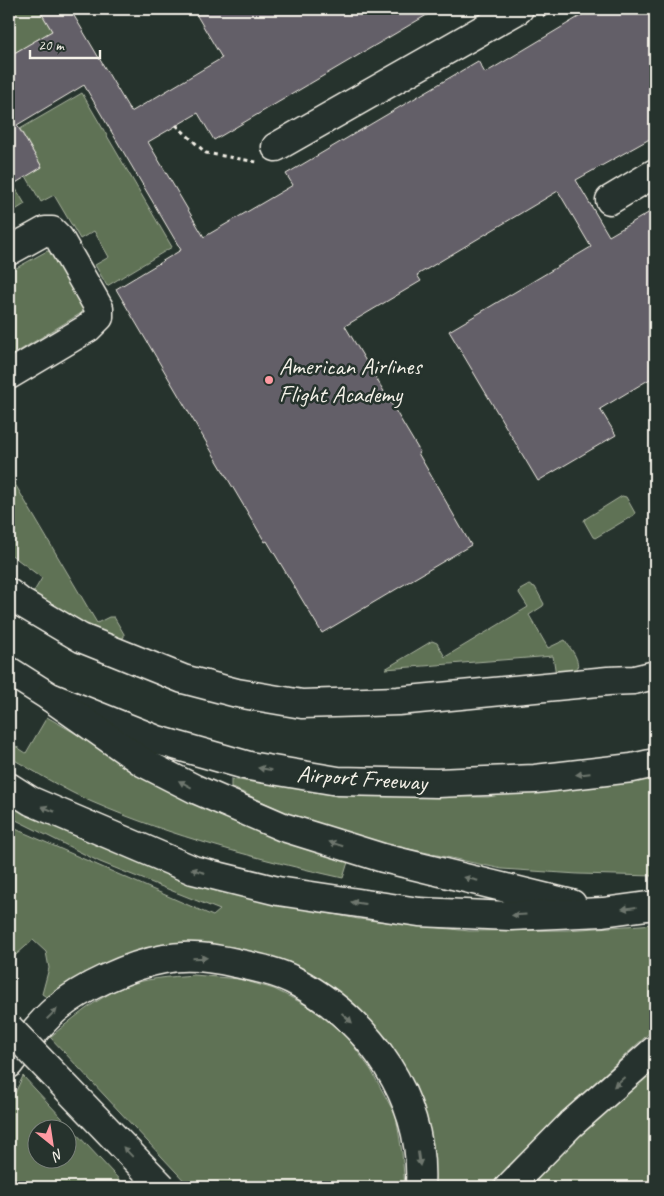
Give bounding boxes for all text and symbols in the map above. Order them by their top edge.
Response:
scale bar [30,28,100,60]
text: 20 m [38,36,65,55]
place label: American Airlines Flight Academy [279,351,423,409]
marker: American Airlines Flight Academy [263,374,275,386]
street label: Airport Freeway [296,758,430,798]
one-way arrow [256,765,272,773]
one-way arrow [575,770,591,778]
one-way arrow [179,780,192,789]
one-way arrow [41,804,56,812]
one-way arrow [329,839,344,847]
one-way arrow [191,867,206,875]
one-way arrow [463,875,478,883]
one-way arrow [349,899,365,907]
one-way arrow [621,904,637,912]
one-way arrow [511,912,527,920]
one-way arrow [193,954,209,962]
one-way arrow [46,1008,58,1020]
one-way arrow [341,1012,353,1024]
one-way arrow [613,1076,625,1088]
north arrow [28,1118,78,1168]
text: N [48,1145,66,1166]
one-way arrow [122,1146,134,1158]
one-way arrow [415,1151,423,1167]

